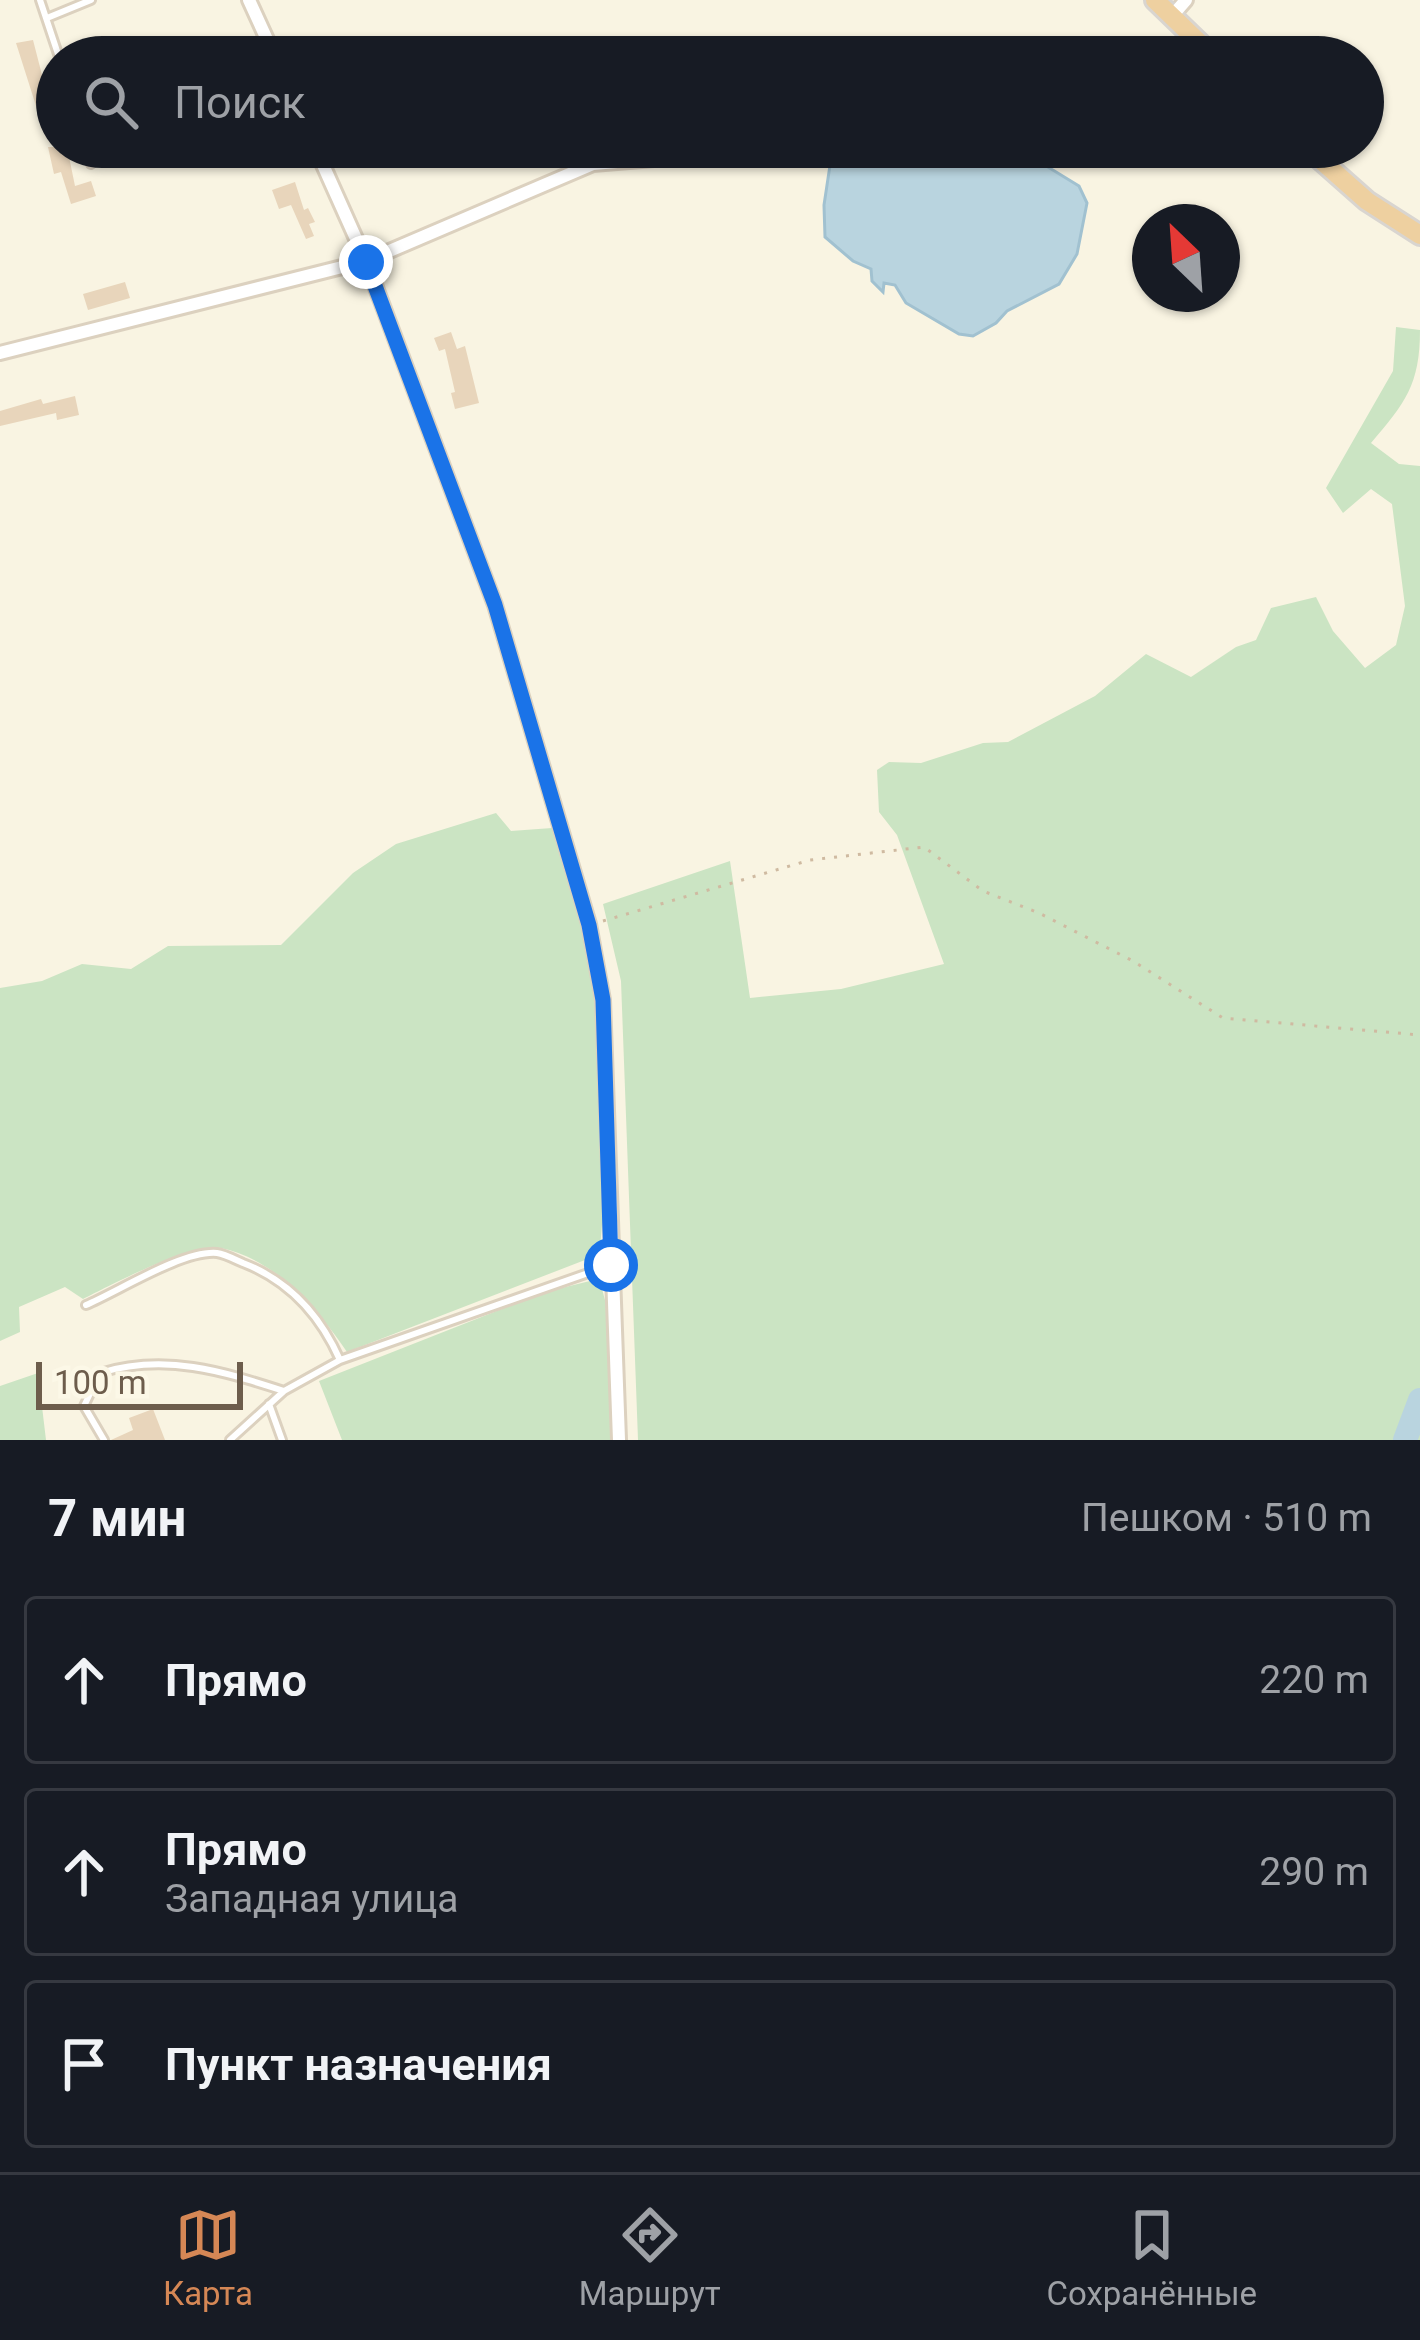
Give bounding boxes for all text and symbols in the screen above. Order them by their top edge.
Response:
search box [36,36,1384,168]
icon: search [78,69,144,135]
text: Поиск [174,76,306,129]
north arrow [1132,204,1240,312]
route end [339,235,393,289]
route start [584,1238,638,1292]
scale bar [36,1356,243,1409]
text: 100 m [54,1363,147,1402]
text: 7 мин [48,1489,186,1548]
text: Пешком · 510 m [1081,1495,1372,1541]
icon: ahead [51,1647,117,1713]
text: Прямо [165,1654,307,1707]
text: 220 m [1259,1657,1369,1703]
text: Прямо [165,1823,307,1876]
icon: ahead [51,1839,117,1905]
text: 290 m [1259,1849,1369,1895]
text: Западная улица [165,1876,458,1922]
icon: arrive [51,2031,117,2097]
text: Пункт назначения [165,2038,552,2091]
tab: Карта [163,2202,253,2313]
tab: Маршрут [579,2202,721,2313]
tab: Сохранённые [1047,2202,1257,2313]

